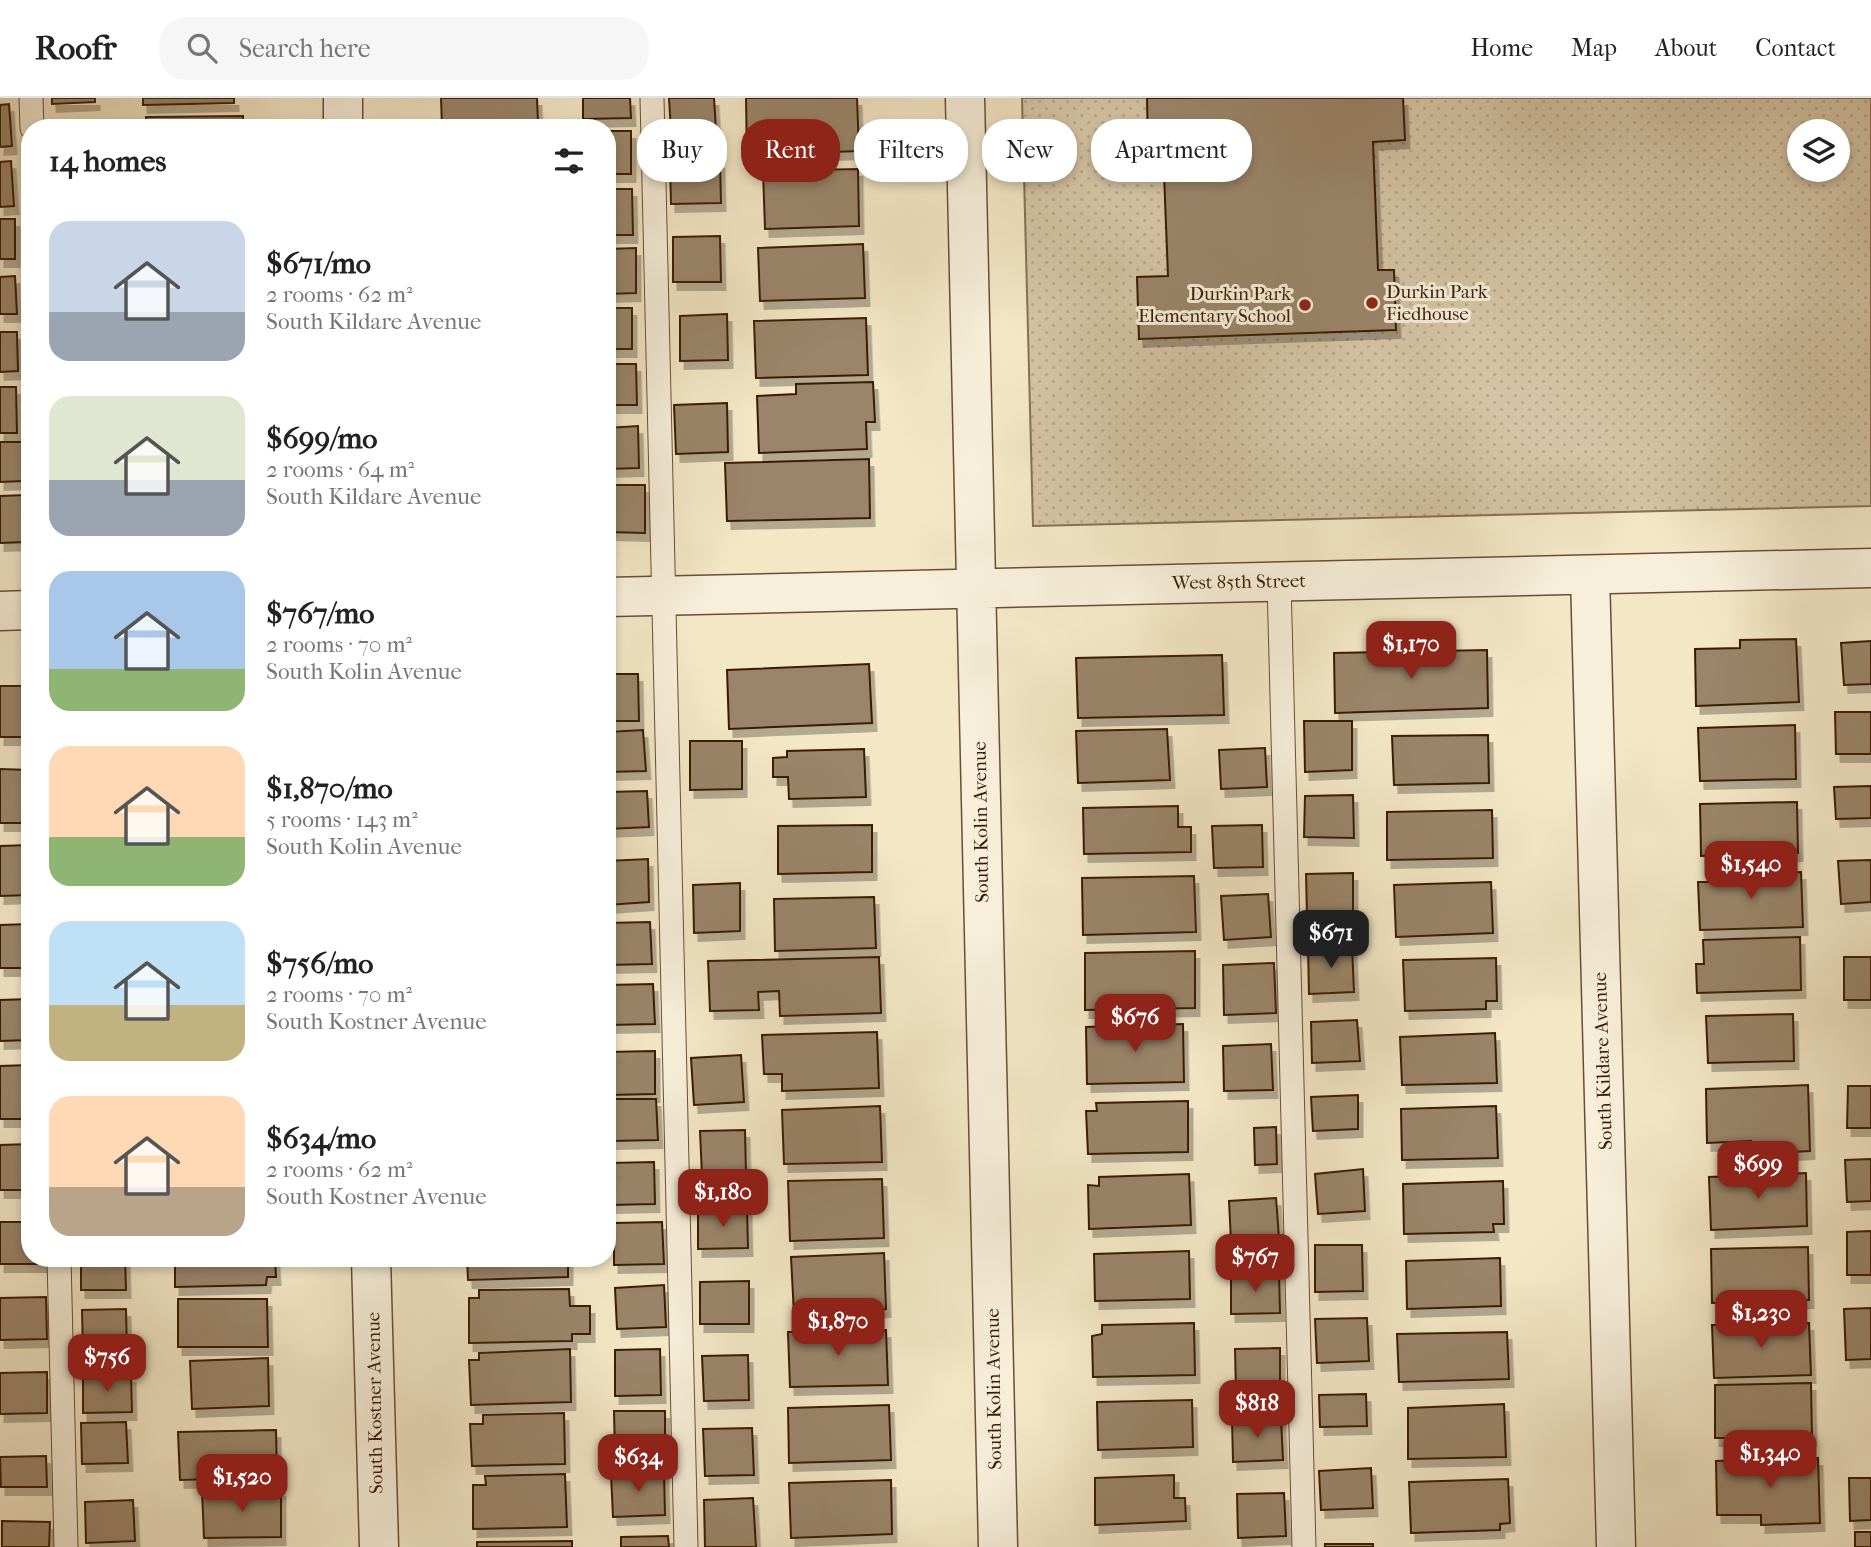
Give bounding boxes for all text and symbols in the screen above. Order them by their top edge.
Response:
search box [159,17,649,80]
text: Roofr [35,29,117,68]
icon: search [183,29,221,67]
text: Search here [239,33,371,64]
text: Home [1471,34,1533,62]
text: Map [1571,34,1617,62]
text: About [1655,34,1717,62]
text: Contact [1755,34,1836,62]
chip: Buy [637,119,727,182]
chip: Rent [741,119,840,182]
chip: Filters [854,119,968,182]
chip: New [982,119,1077,182]
chip: Apartment [1091,119,1252,182]
map controls [1787,119,1850,182]
button: layers [1787,119,1850,182]
icon: filters [550,142,588,180]
text: 14 homes [49,144,166,179]
text: $671/mo [266,246,371,281]
icon: home [105,249,189,333]
text: 2 rooms · 62 m² [266,281,413,308]
place label: Durkin Park Fiedhouse [1386,281,1488,325]
place label: Durkin Park Elementary School [1138,283,1291,327]
marker: Durkin Park Fiedhouse [1364,295,1380,311]
marker: Durkin Park Elementary School [1297,297,1313,313]
text: South Kildare Avenue [266,308,481,335]
text: $699/mo [266,421,378,456]
icon: home [105,424,189,508]
text: 2 rooms · 64 m² [266,456,414,483]
text: South Kildare Avenue [266,483,481,510]
street label: West 85th Street [1171,570,1306,594]
text: $767/mo [266,596,375,631]
icon: home [105,599,189,683]
pin: $1,170 [1354,622,1468,681]
text: $1,170 [1382,630,1440,657]
text: 2 rooms · 70 m² [266,631,412,658]
text: South Kolin Avenue [266,658,462,685]
street label: South Kolin Avenue [969,741,993,903]
text: $1,870/mo [266,771,393,806]
icon: home [105,774,189,858]
text: 5 rooms · 143 m² [266,806,418,833]
text: South Kolin Avenue [266,833,462,860]
pin: $1,540 [1694,842,1808,901]
text: $1,540 [1721,850,1781,877]
pin: $671 [1290,910,1372,970]
text: $671 [1309,919,1353,946]
text: $756/mo [266,946,374,981]
icon: home [105,949,189,1033]
street label: South Kildare Avenue [1589,972,1617,1150]
text: 2 rooms · 70 m² [266,981,412,1008]
pin: $676 [1094,995,1176,1054]
text: $676 [1111,1003,1159,1030]
text: South Kostner Avenue [266,1008,487,1035]
text: $634/mo [266,1121,376,1156]
icon: home [105,1124,189,1208]
pin: $699 [1717,1142,1799,1201]
text: $699 [1733,1150,1783,1177]
text: 2 rooms · 62 m² [266,1156,413,1183]
pin: $1,180 [666,1170,780,1229]
text: $1,180 [694,1178,752,1205]
text: South Kostner Avenue [266,1183,487,1210]
pin: $767 [1214,1234,1296,1294]
text: $767 [1231,1243,1279,1270]
pin: $1,230 [1704,1290,1818,1350]
pin: $1,870 [781,1298,895,1358]
text: $1,230 [1731,1299,1791,1326]
text: $1,870 [808,1307,868,1334]
street label: South Kolin Avenue [982,1308,1006,1470]
street label: South Kostner Avenue [362,1312,388,1494]
pin: $756 [66,1334,148,1394]
text: $756 [84,1343,130,1370]
pin: $818 [1216,1380,1298,1440]
text: $818 [1235,1389,1279,1416]
pin: $1,340 [1713,1430,1827,1490]
pin: $634 [597,1434,679,1494]
text: $1,340 [1739,1439,1801,1466]
text: $634 [614,1443,662,1470]
pin: $1,520 [185,1454,299,1514]
text: $1,520 [212,1463,272,1490]

